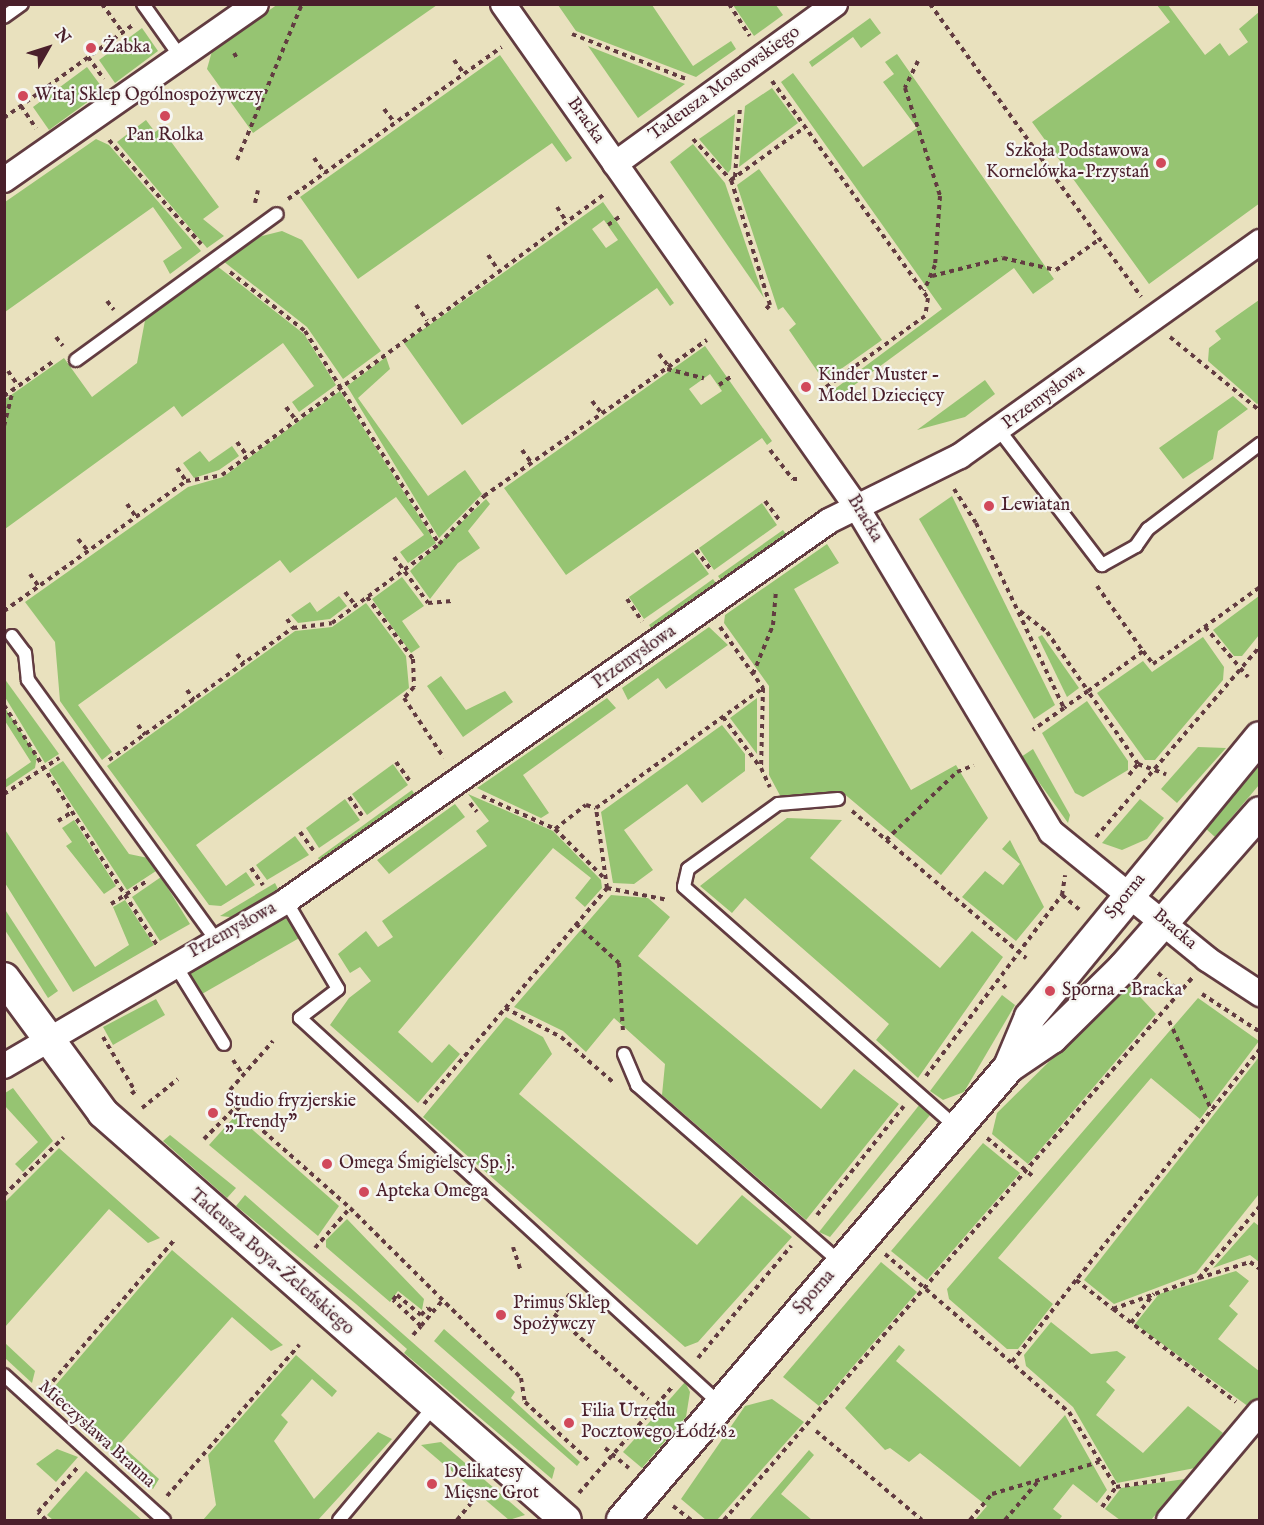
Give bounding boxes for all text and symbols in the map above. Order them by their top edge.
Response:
north arrow [18,18,78,78]
street label: Tadeusza Mostowskiego [645,22,805,146]
text: N [50,25,74,48]
place label: Żabka [103,37,150,59]
marker: Żabka [84,41,98,55]
place label: Witaj Sklep Ogólnospożywczy [35,85,263,107]
marker: Witaj Sklep Ogólnospożywczy [16,89,30,103]
street label: Bracka [561,94,609,148]
marker: Pan Rolka [158,109,172,123]
place label: Pan Rolka [126,125,204,147]
place label: Szkoła Podstawowa Kornelówka-Przystań [986,142,1149,184]
marker: Szkoła Podstawowa Kornelówka-Przystań [1154,156,1168,170]
street label: Przemysłowa [999,361,1089,435]
place label: Kinder Muster - Model Dziecięcy [818,366,944,409]
marker: Kinder Muster - Model Dziecięcy [799,380,813,394]
street label: Bracka [841,491,887,547]
place label: Lewiatan [1001,495,1070,517]
marker: Lewiatan [982,499,996,513]
street label: Przemysłowa [589,621,681,695]
street label: Sporna [1101,870,1151,924]
street label: Przemysłowa [186,898,280,964]
street label: Bracka [1148,905,1200,955]
place label: Sporna - Bracka [1062,980,1182,1002]
marker: Sporna - Bracka [1043,984,1057,998]
place label: Studio fryzjerskie „Trendy” [225,1092,356,1134]
marker: Studio fryzjerskie „Trendy” [206,1106,220,1120]
place label: Omega Śmigielscy Sp. j. [339,1153,515,1175]
marker: Omega Śmigielscy Sp. j. [320,1157,334,1171]
place label: Apteka Omega [376,1181,488,1203]
marker: Apteka Omega [357,1185,371,1199]
street label: Tadeusza Boya-Żeleńskiego [184,1186,358,1340]
street label: Sporna [790,1266,840,1320]
place label: Primus Sklep Spożywczy [513,1294,610,1336]
marker: Primus Sklep Spożywczy [494,1308,508,1322]
street label: Mieczysława Brauna [33,1377,159,1493]
place label: Filia Urzędu Pocztowego Łódź 82 [581,1402,736,1444]
marker: Filia Urzędu Pocztowego Łódź 82 [562,1416,576,1430]
place label: Delikatesy Mięsne Grot [444,1463,539,1506]
marker: Delikatesy Mięsne Grot [425,1477,439,1491]

